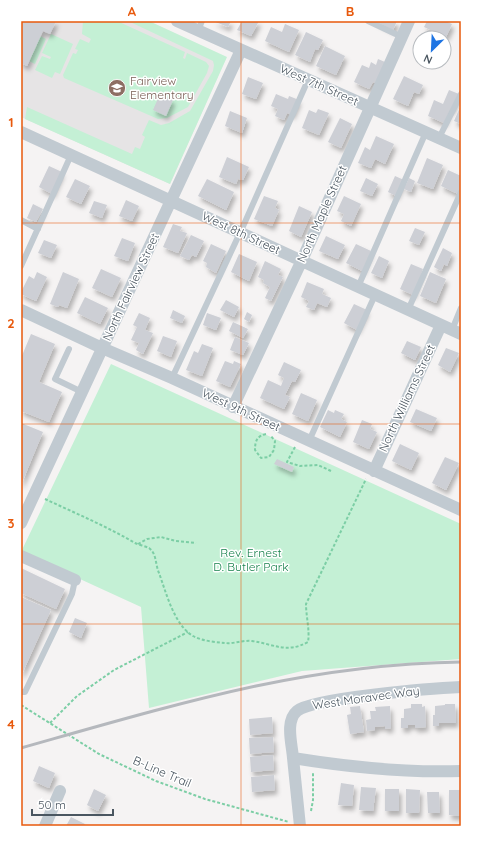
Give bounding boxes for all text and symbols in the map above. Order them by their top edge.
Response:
text: A [128,3,137,19]
text: B [346,3,354,19]
north arrow [412,30,452,70]
text: N [421,51,434,67]
street label: West 7th Street [278,61,361,109]
place label: Fairview Elementary [130,73,194,102]
school or university icon: Fairview Elementary [107,78,127,98]
text: 1 [8,114,14,130]
street label: North Maple Street [293,163,350,265]
street label: West 8th Street [200,208,283,257]
street label: North Fairview Street [99,231,162,343]
text: 2 [7,315,15,331]
street label: North Williams Street [375,342,438,454]
street label: West 9th Street [200,385,283,434]
text: 3 [8,515,15,531]
park label: Rev. Ernest D. Butler Park [213,545,289,574]
street label: West Moravec Way [311,683,420,712]
text: 4 [7,716,15,732]
street label: B-Line Trail [131,753,194,791]
scale bar [32,791,113,817]
text: 50 m [38,797,66,812]

